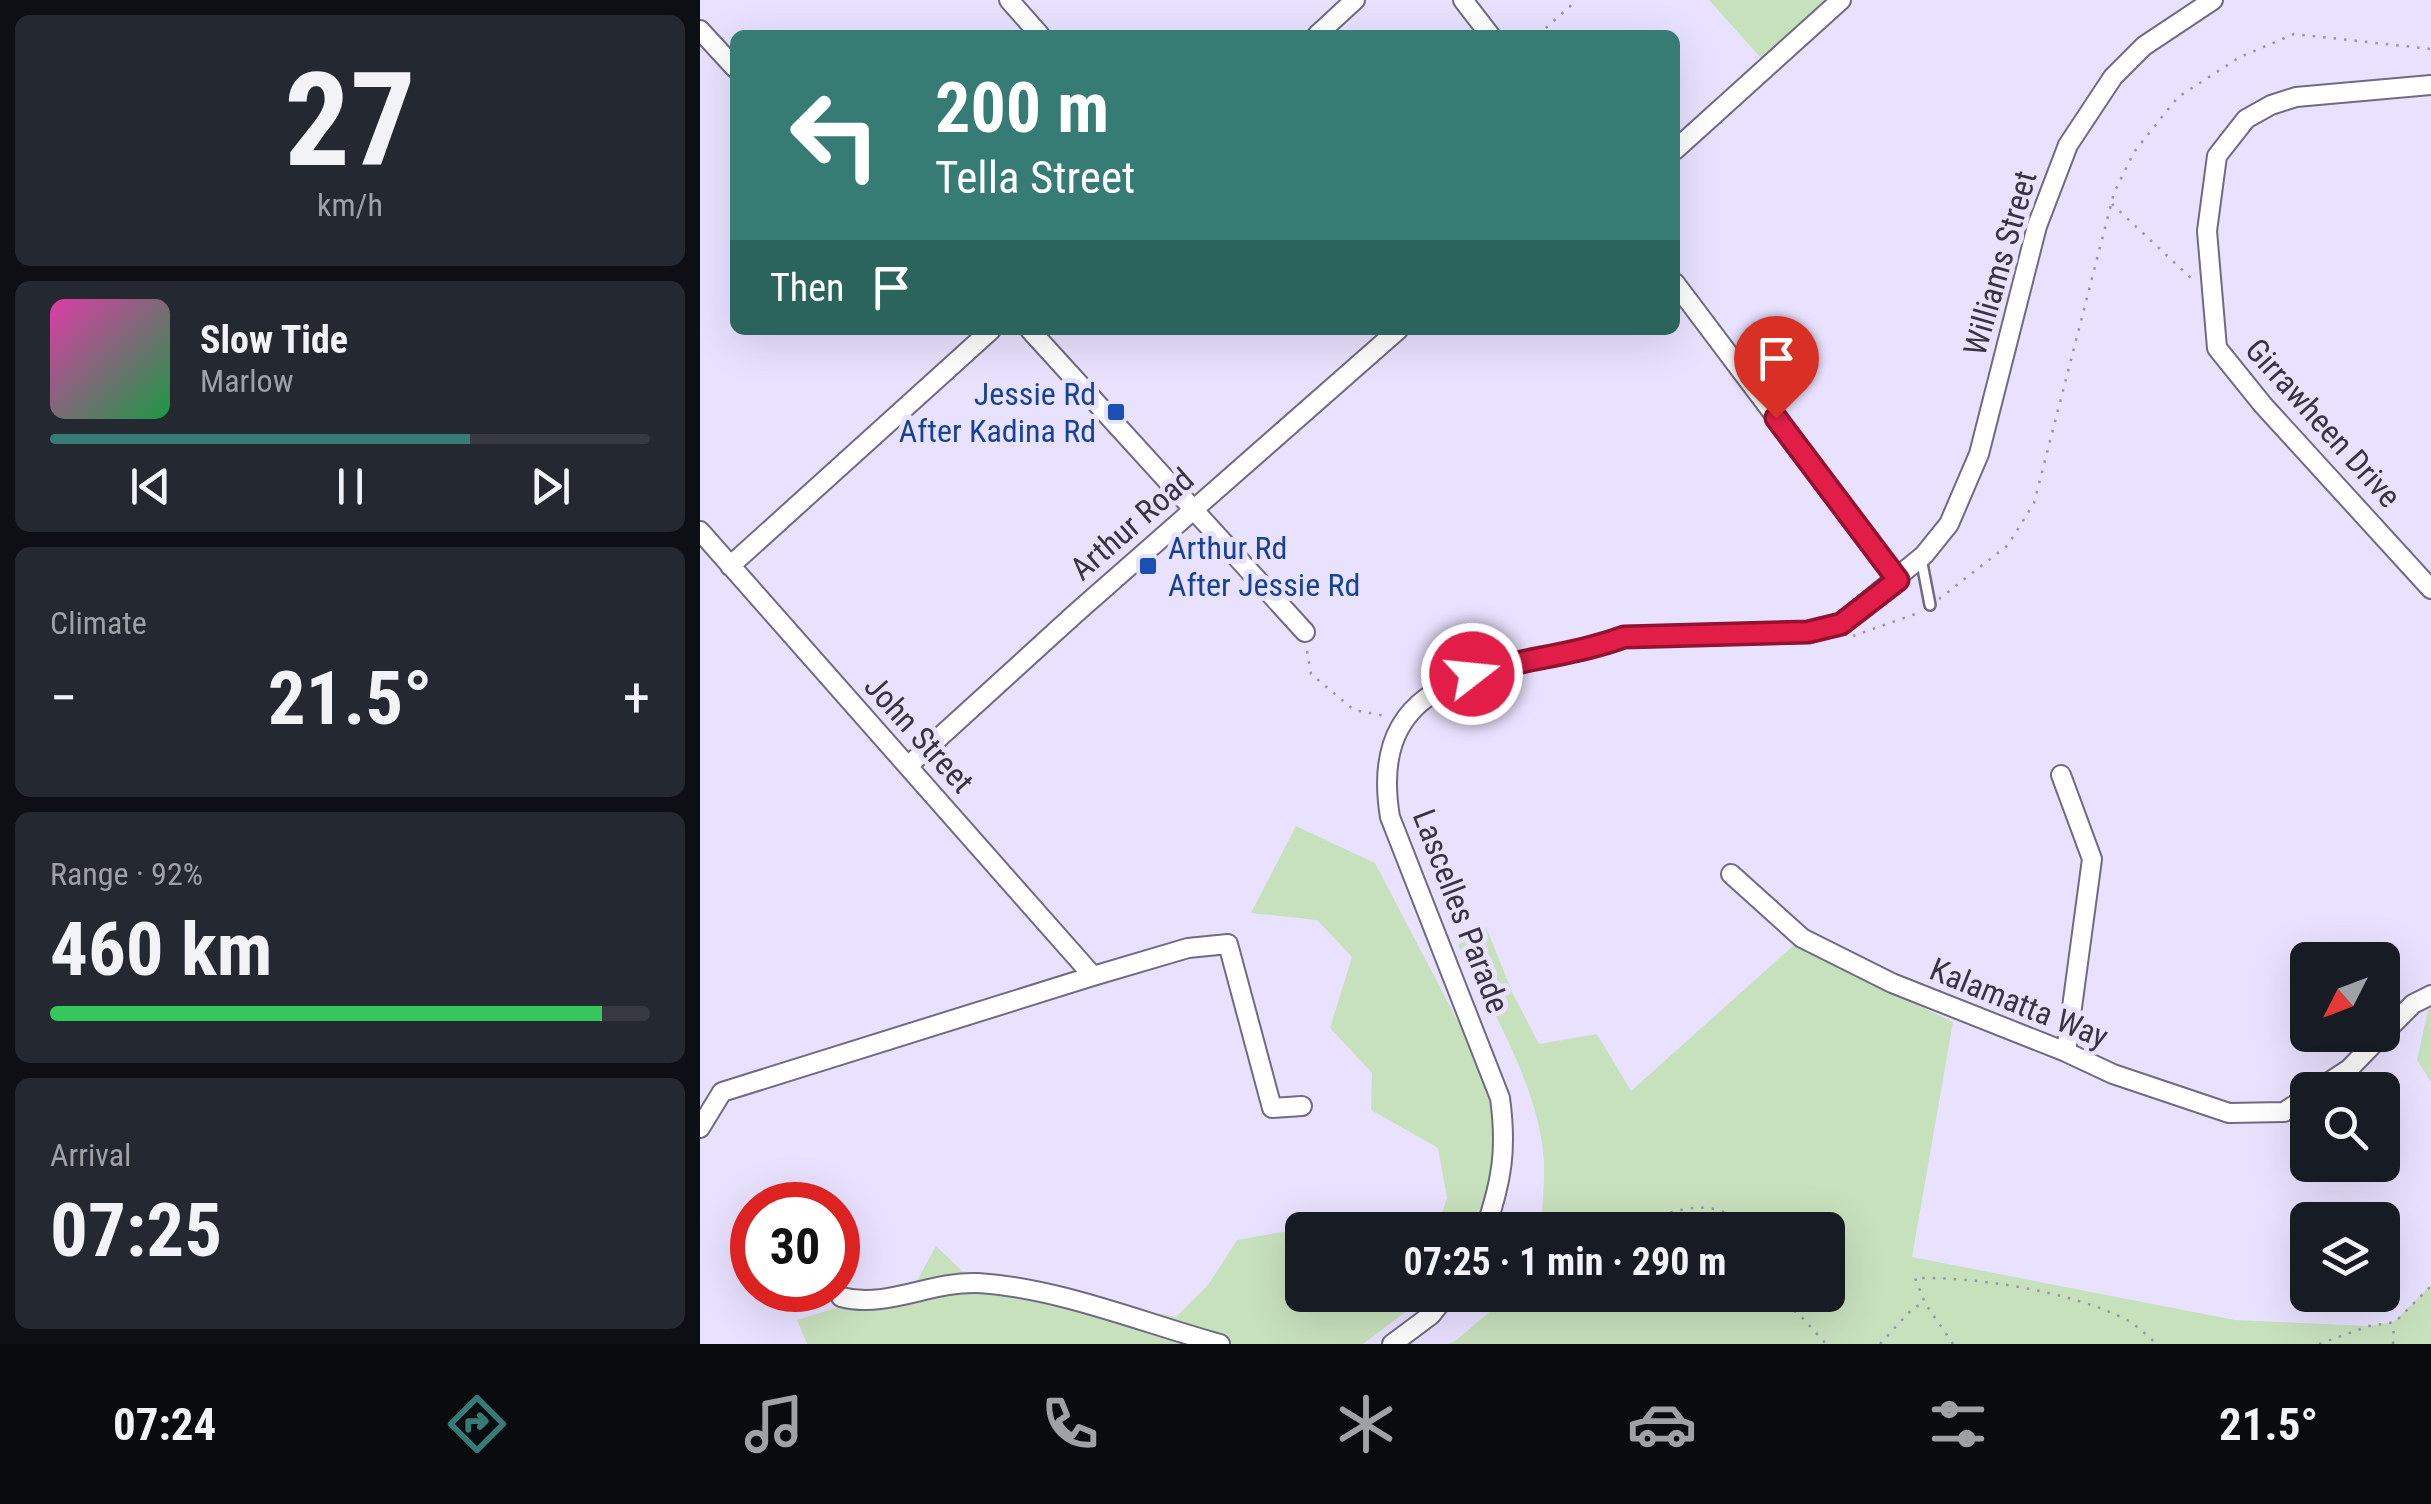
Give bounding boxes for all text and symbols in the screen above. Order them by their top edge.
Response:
text: 27 [284,44,416,197]
text: 200 m [935,67,1109,149]
icon: left [770,70,900,200]
text: Tella Street [935,151,1135,204]
street label: Williams Street [1956,166,2044,360]
text: km/h [317,186,383,224]
icon: arrive [864,260,919,315]
text: Then [770,266,844,310]
pin [1734,316,1819,419]
text: Slow Tide [200,318,348,362]
icon: arrive [1749,331,1804,386]
street label: Girrawheen Drive [2237,331,2409,515]
text: Marlow [200,362,293,400]
place label: Jessie Rd After Kadina Rd [899,375,1096,450]
marker: Jessie Rd After Kadina Rd [1105,401,1127,423]
icon: previous [123,459,178,514]
icon: pause [323,459,378,514]
icon: next [523,459,578,514]
street label: Arthur Road [1063,460,1201,588]
place label: Arthur Rd After Jessie Rd [1168,529,1360,604]
marker: Arthur Rd After Jessie Rd [1137,555,1159,577]
text: Climate [50,604,147,642]
position arrow [1420,622,1524,726]
text: 21.5° [268,654,432,742]
text: − [50,666,78,730]
text: + [623,666,650,730]
street label: John Street [856,667,982,801]
street label: Lascelles Parade [1405,804,1517,1018]
text: Range · 92% [50,855,203,893]
text: 460 km [50,905,272,993]
north arrow [2290,942,2400,1052]
map controls [2290,942,2400,1312]
street label: Kalamatta Way [1924,950,2114,1056]
button: search [2290,1072,2400,1182]
text: Arrival [50,1136,131,1174]
speed limit sign: 30 [730,1182,860,1312]
text: 07:25 [50,1186,222,1274]
button: layers [2290,1202,2400,1312]
text: 07:25 · 1 min · 290 m [1404,1240,1726,1284]
icon: directions [442,1389,512,1459]
icon: music [739,1389,809,1459]
icon: phone [1035,1389,1105,1459]
icon: climate [1331,1389,1401,1459]
icon: car [1627,1389,1697,1459]
icon: filters [1923,1389,1993,1459]
text: 07:24 [113,1398,216,1451]
text: 21.5° [2219,1398,2318,1451]

